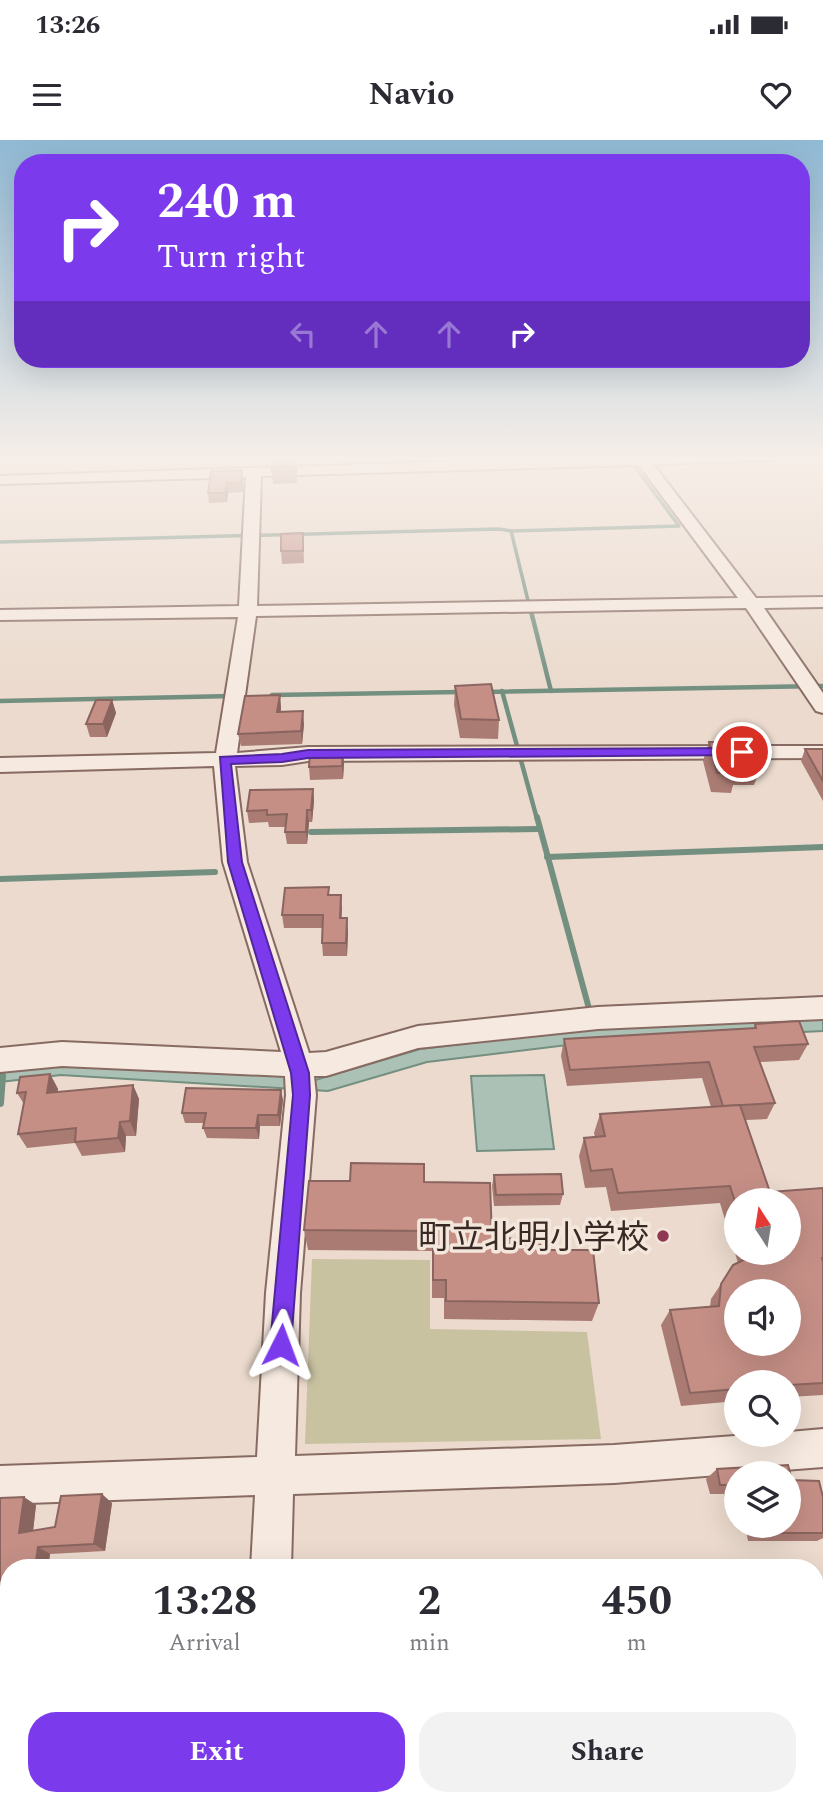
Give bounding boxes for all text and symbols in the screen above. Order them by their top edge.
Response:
text: 13:26 [35,5,100,45]
text: Navio [368,70,455,119]
icon: menu [28,76,66,114]
icon: heart [757,76,795,114]
text: 240 m [157,165,296,240]
icon: right [42,182,133,273]
text: Turn right [157,233,305,282]
icon: left [284,315,322,353]
icon: ahead [357,315,395,353]
icon: ahead [430,315,468,353]
icon: right [503,315,541,353]
pin [712,722,772,782]
icon: arrive [723,733,761,771]
north arrow [724,1188,802,1265]
map controls [724,1188,801,1538]
place label: 町立北明小学校 [418,1213,649,1263]
marker: 町立北明小学校 [655,1228,671,1244]
button: sound [724,1279,801,1356]
position arrow [244,1308,318,1382]
button: search [724,1370,801,1447]
button: layers [724,1461,801,1538]
text: 13:28 [152,1570,257,1633]
text: 2 [418,1570,441,1633]
text: 450 [601,1570,672,1633]
text: Arrival [169,1626,240,1661]
text: min [409,1626,450,1661]
text: m [627,1626,647,1661]
button: Exit [28,1712,405,1792]
button: Share [419,1712,796,1792]

